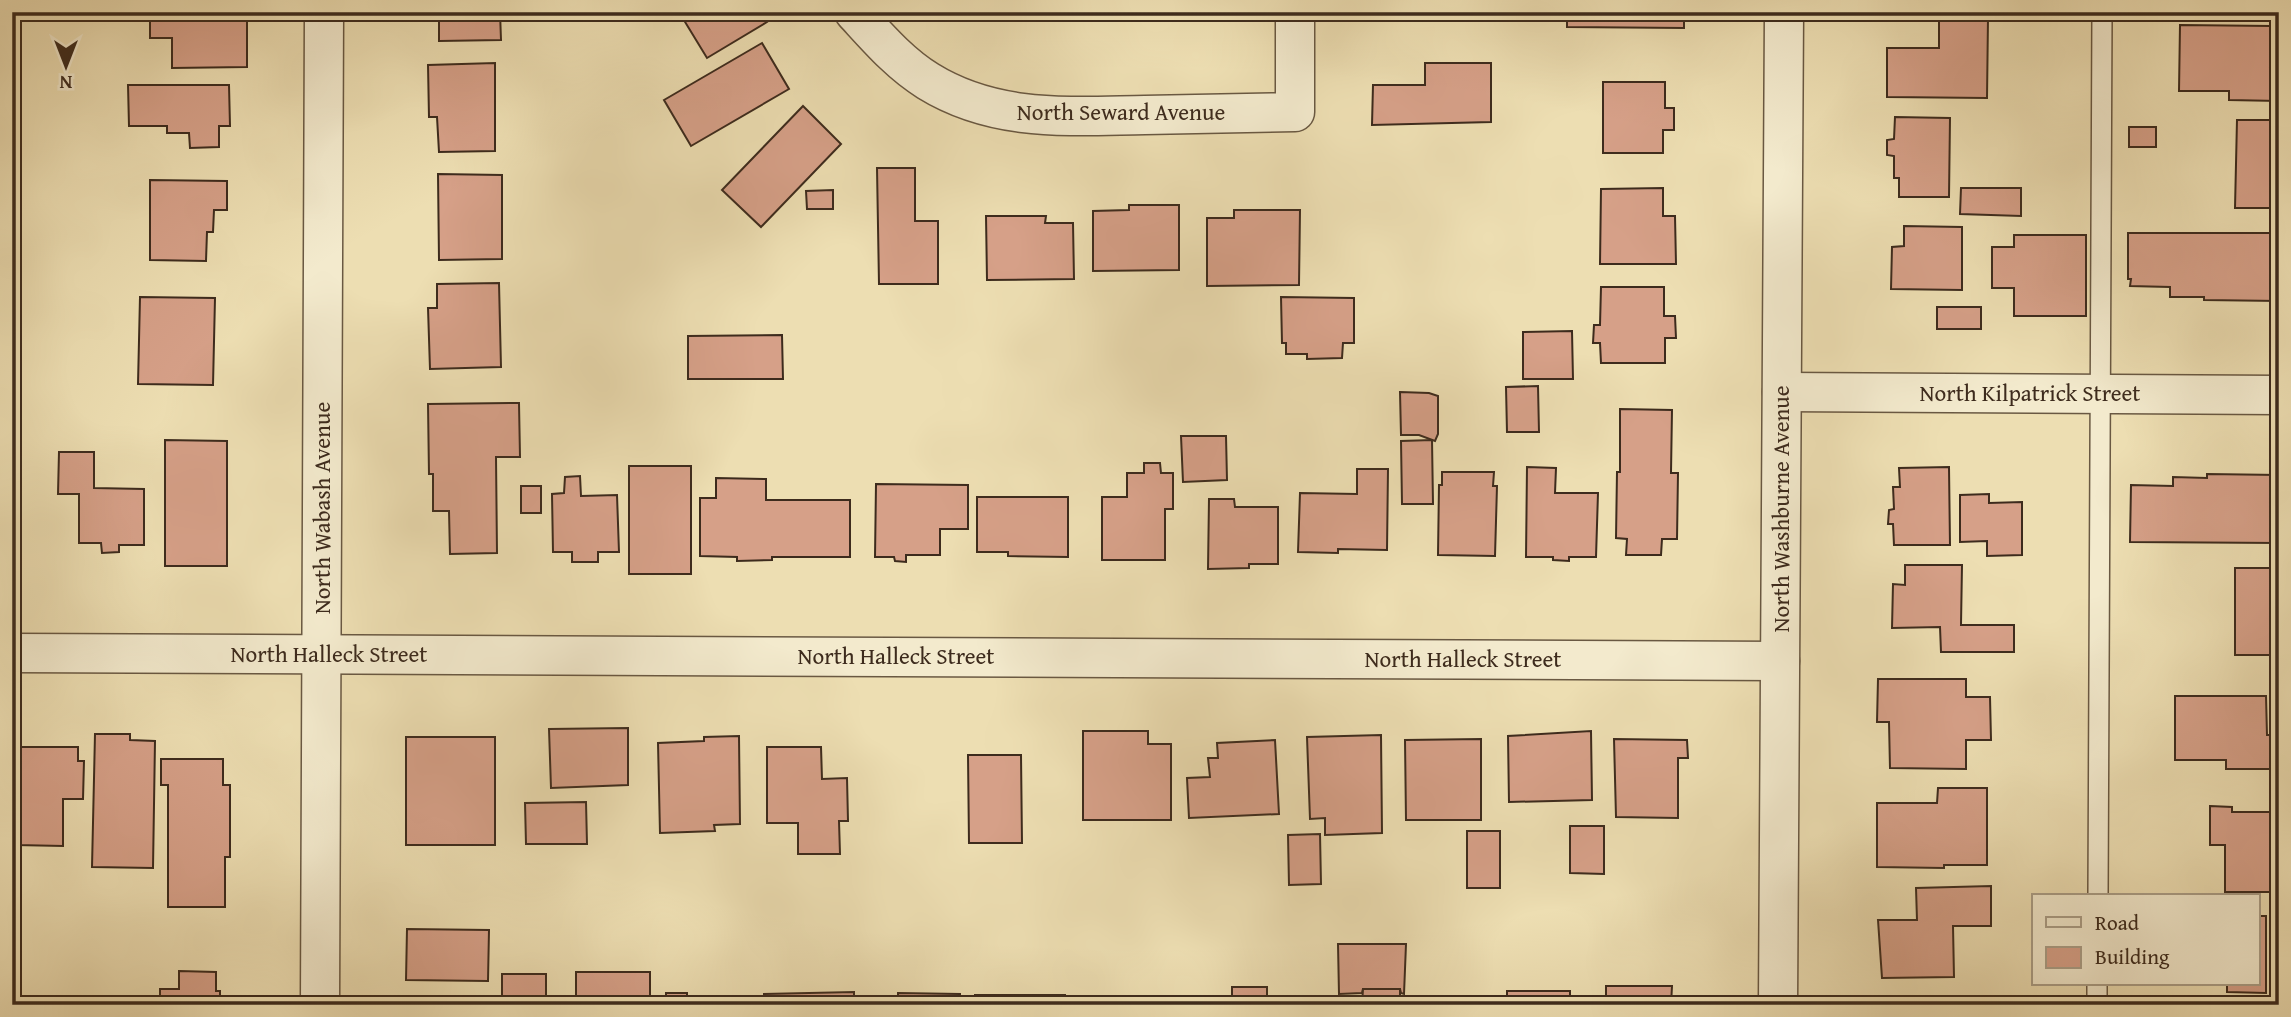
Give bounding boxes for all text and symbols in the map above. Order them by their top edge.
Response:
north arrow [32,32,102,102]
text: N [59,69,72,97]
street label: North Seward Avenue [1017,95,1225,128]
street label: North Kilpatrick Street [1920,376,2141,409]
street label: North Washburne Avenue [1764,385,1797,633]
street label: North Wabash Avenue [305,402,338,614]
street label: North Halleck Street [231,637,427,670]
street label: North Halleck Street [798,639,994,672]
street label: North Halleck Street [1365,642,1561,675]
legend [2032,894,2260,986]
text: Road [2095,907,2140,938]
text: Building [2095,941,2170,972]

